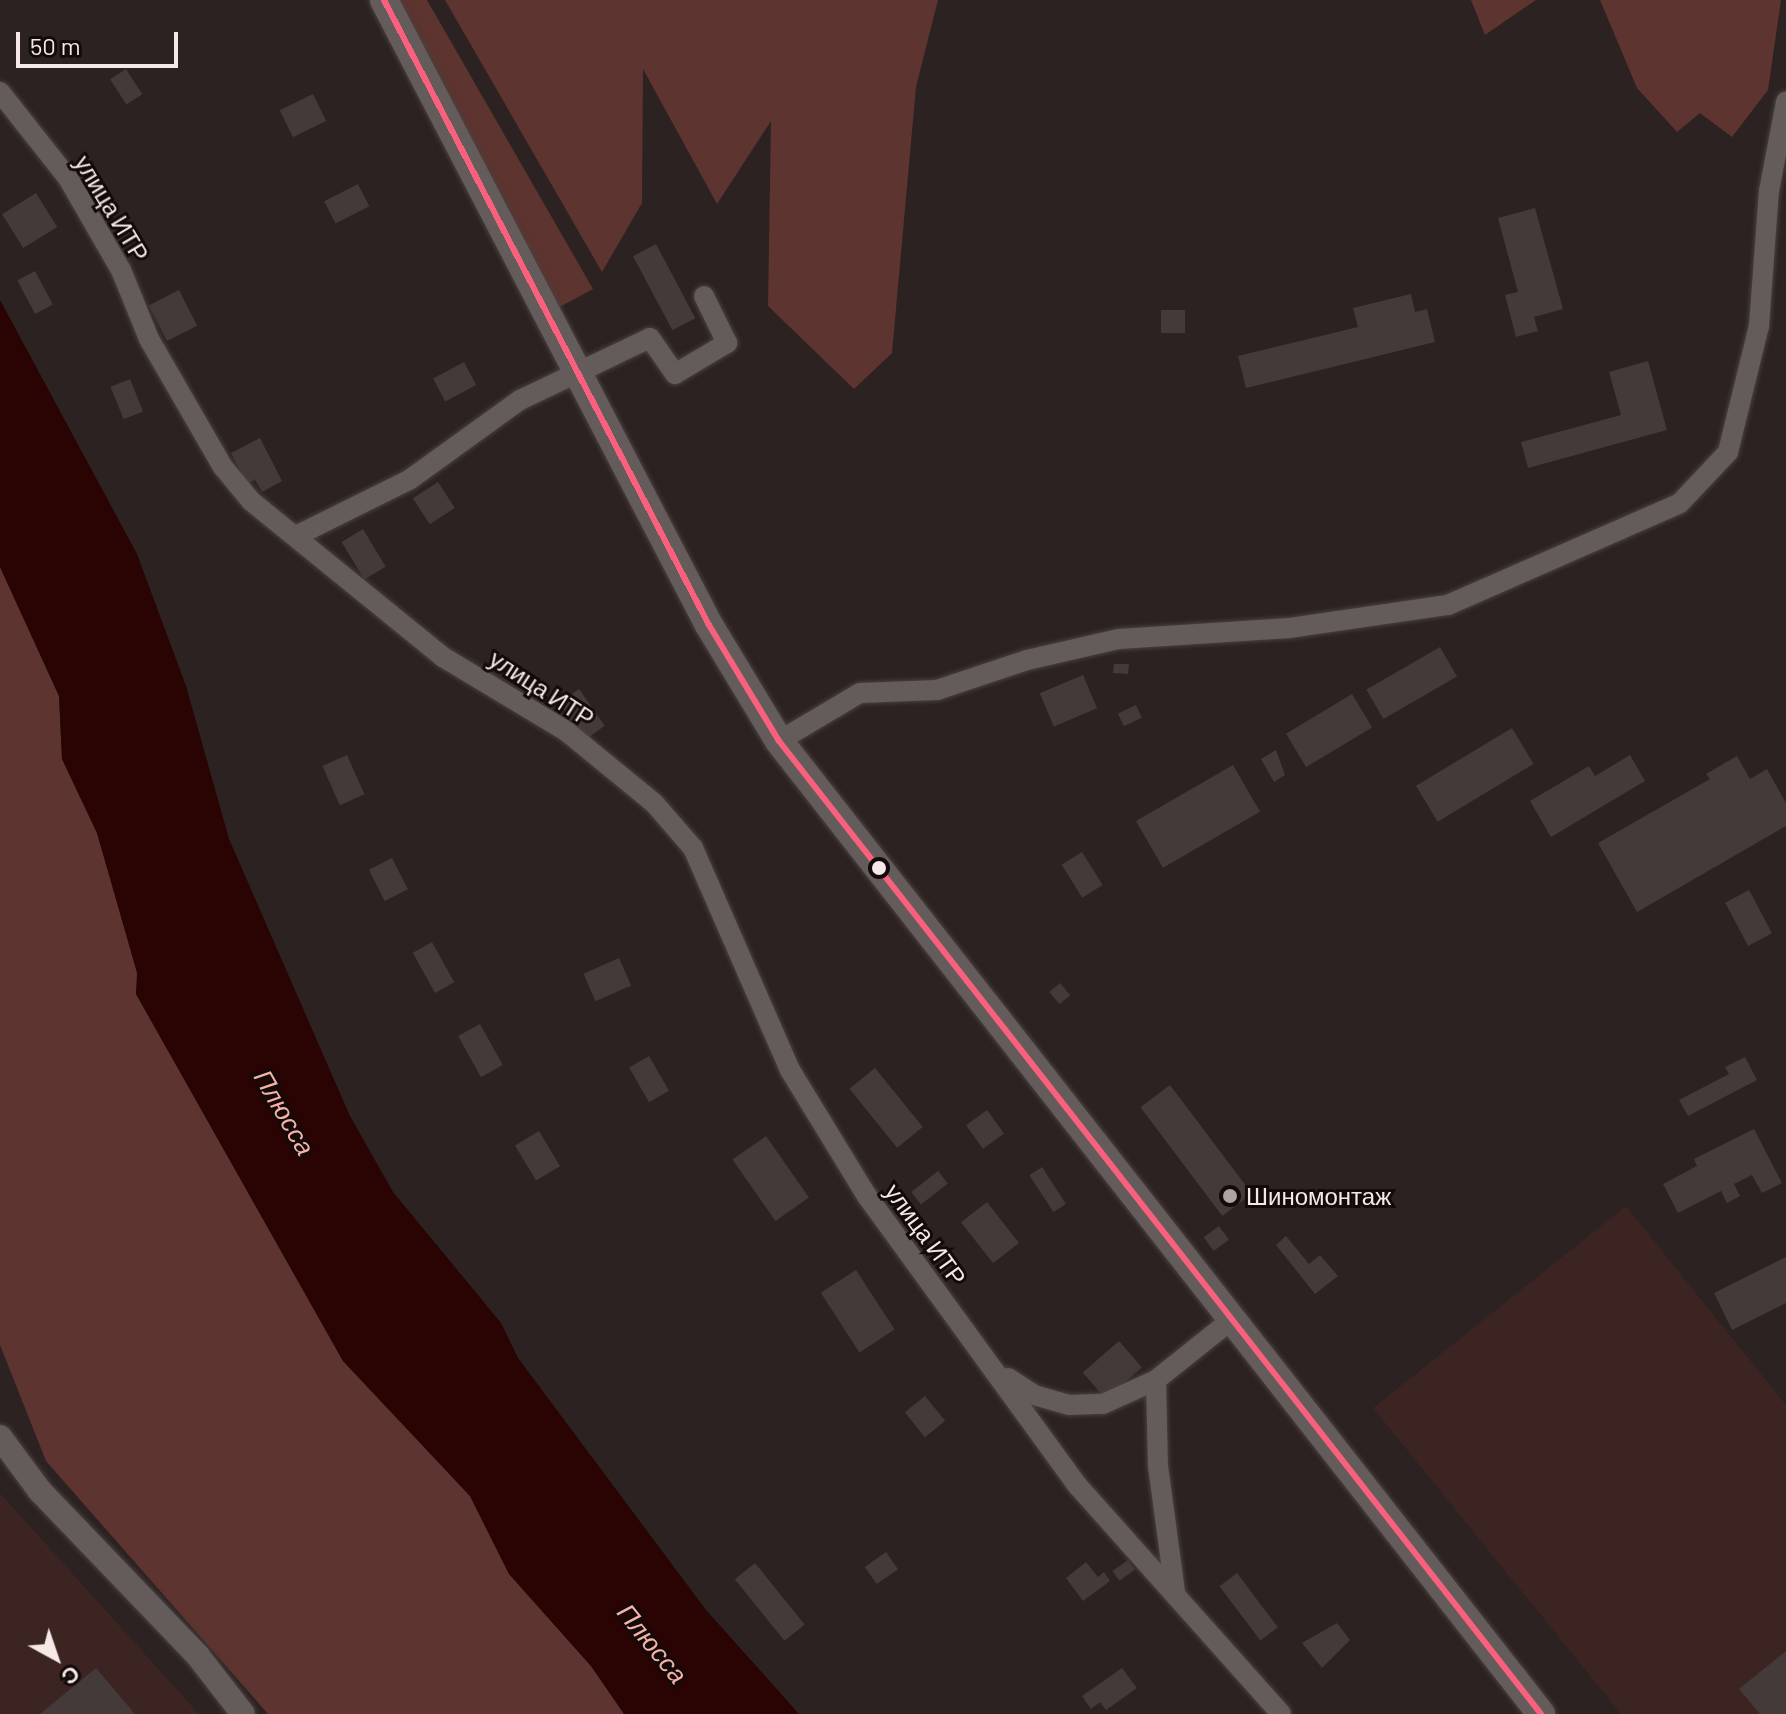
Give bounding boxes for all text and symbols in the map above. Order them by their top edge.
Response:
scale bar [20,16,182,66]
text: 50 m [30,31,81,60]
street label: улица ИТР [69,150,155,266]
street label: улица ИТР [484,644,600,732]
unlabelled marker [871,860,887,876]
water label: Плюсса [248,1064,322,1160]
street label: улица ИТР [879,1178,973,1290]
place label: Шиномонтаж [1246,1182,1391,1210]
marker: Шиномонтаж [1221,1187,1239,1205]
water label: Плюсса [611,1597,695,1689]
north arrow [16,1618,96,1698]
text: С [57,1661,86,1691]

